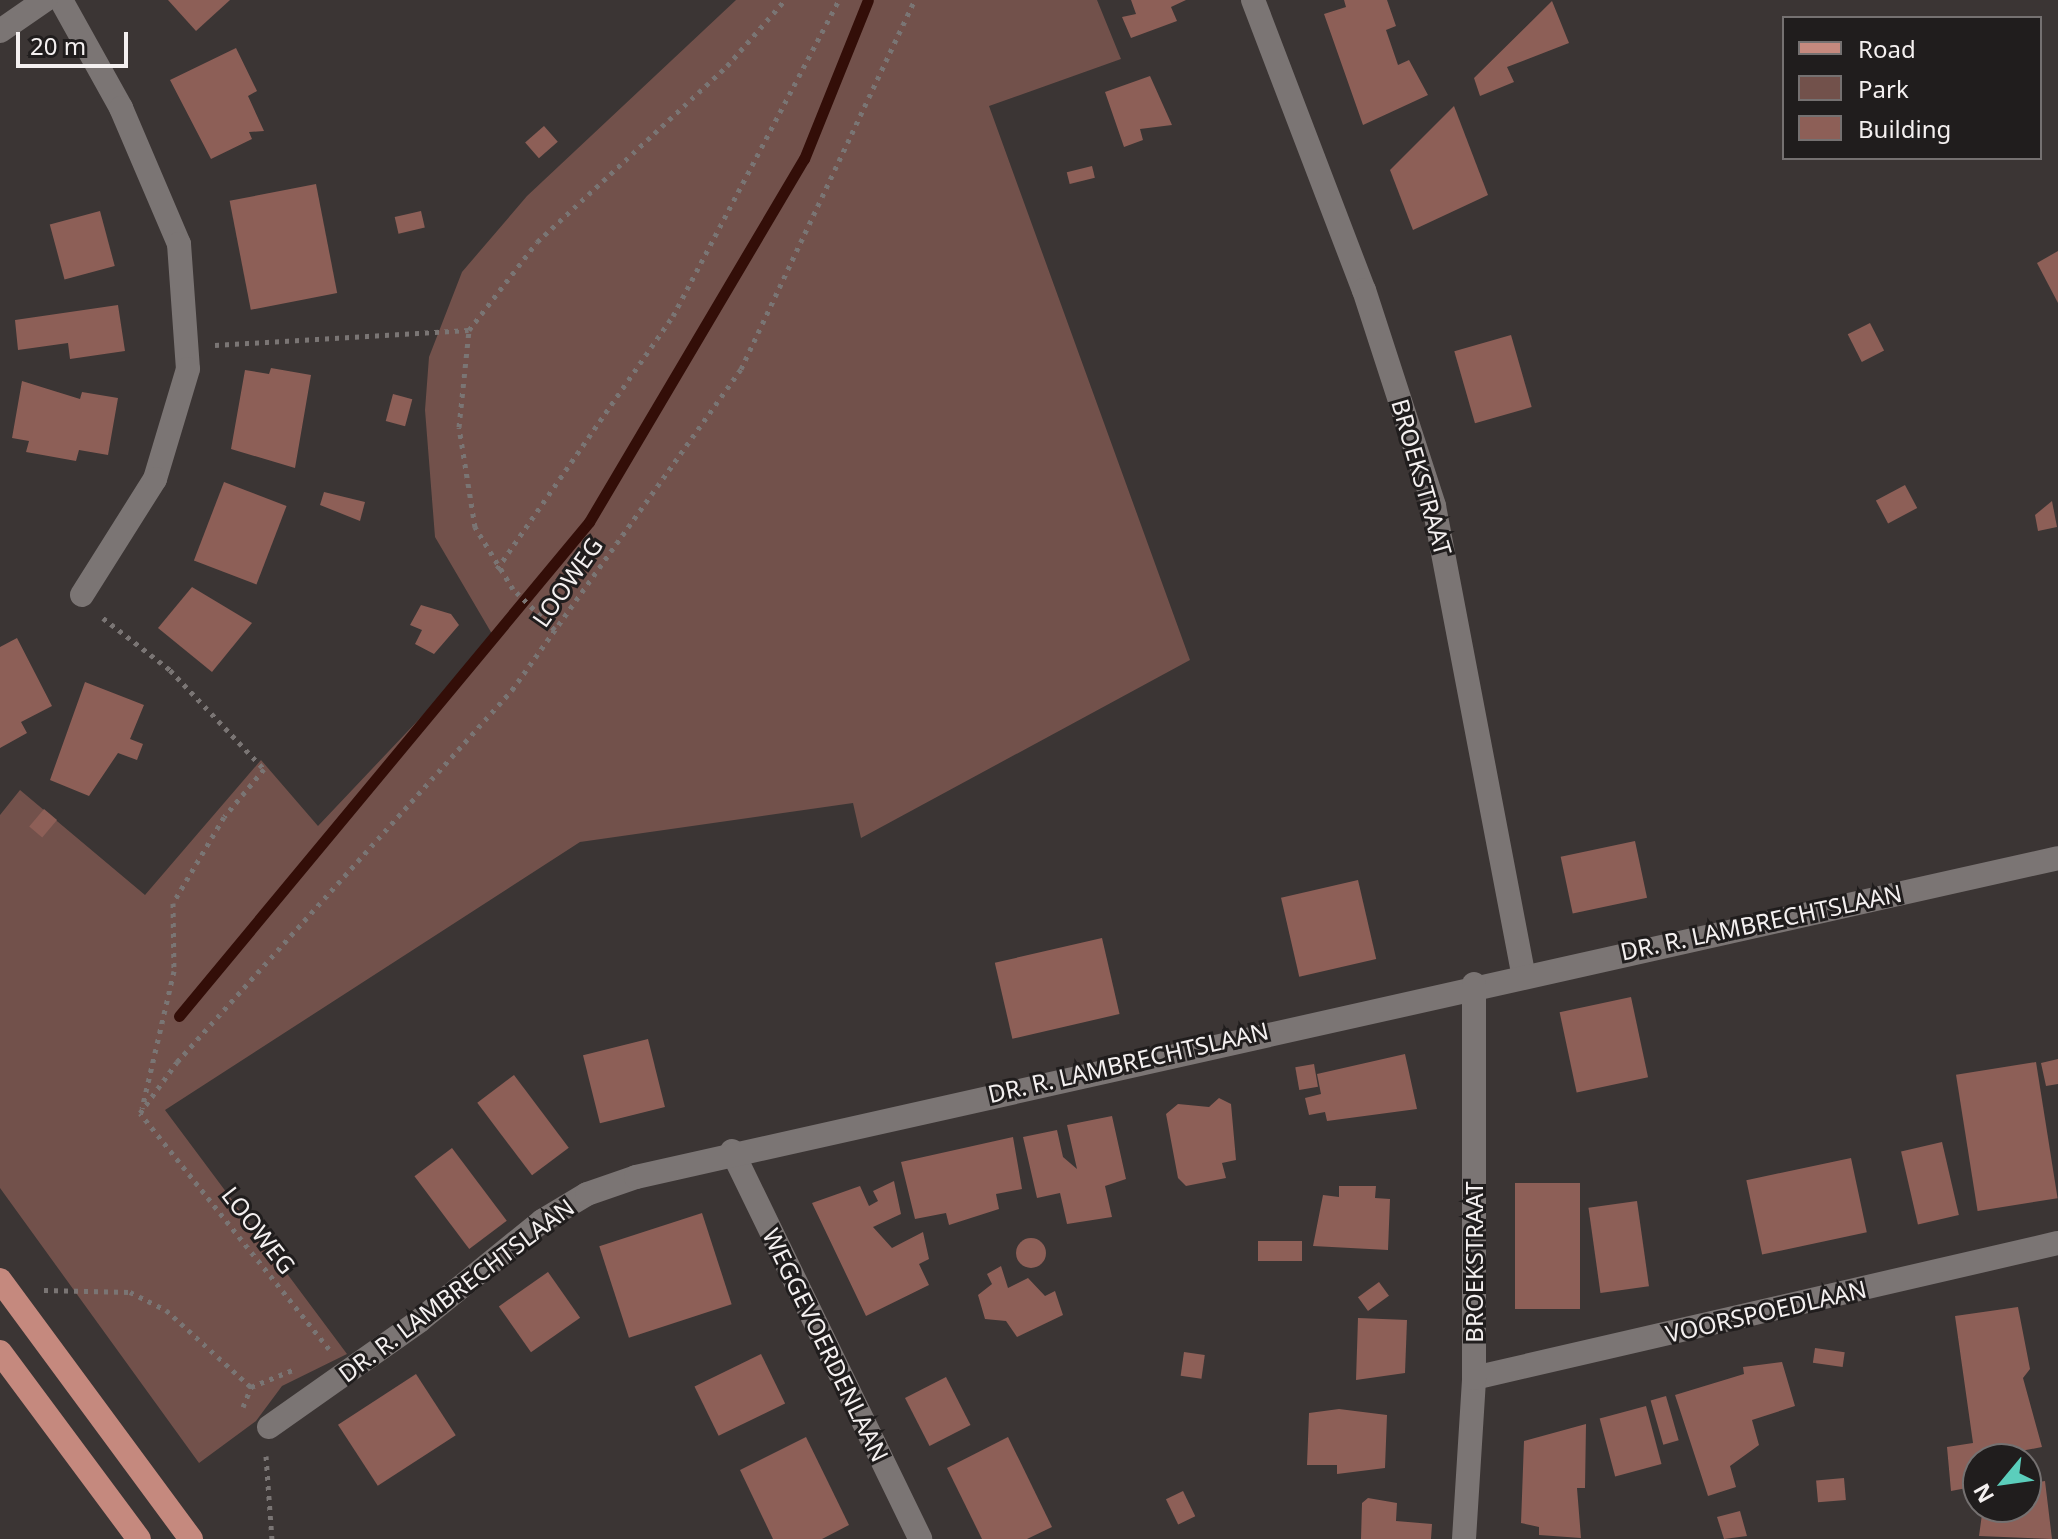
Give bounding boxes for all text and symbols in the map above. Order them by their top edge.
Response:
scale bar [20,16,132,66]
legend [1782,16,2042,160]
text: 20 m [30,29,86,62]
text: Road [1858,32,1916,65]
text: Park [1858,72,1909,105]
text: Building [1858,112,1951,145]
street label: BROEKSTRAAT [1386,396,1458,558]
street label: LOOWEG [526,532,608,632]
street label: DR. R. LAMBRECHTSLAAN [1618,878,1904,966]
street label: DR. R. LAMBRECHTSLAAN [985,1016,1271,1108]
street label: LOOWEG [216,1181,302,1279]
street label: BROEKSTRAAT [1460,1181,1488,1343]
street label: DR. R. LAMBRECHTSLAAN [333,1192,579,1388]
street label: WEGGEVOERDENLAAN [757,1224,895,1466]
street label: VOORSPOEDLAAN [1663,1274,1869,1348]
north arrow [1962,1443,2042,1523]
text: N [1965,1479,2000,1509]

